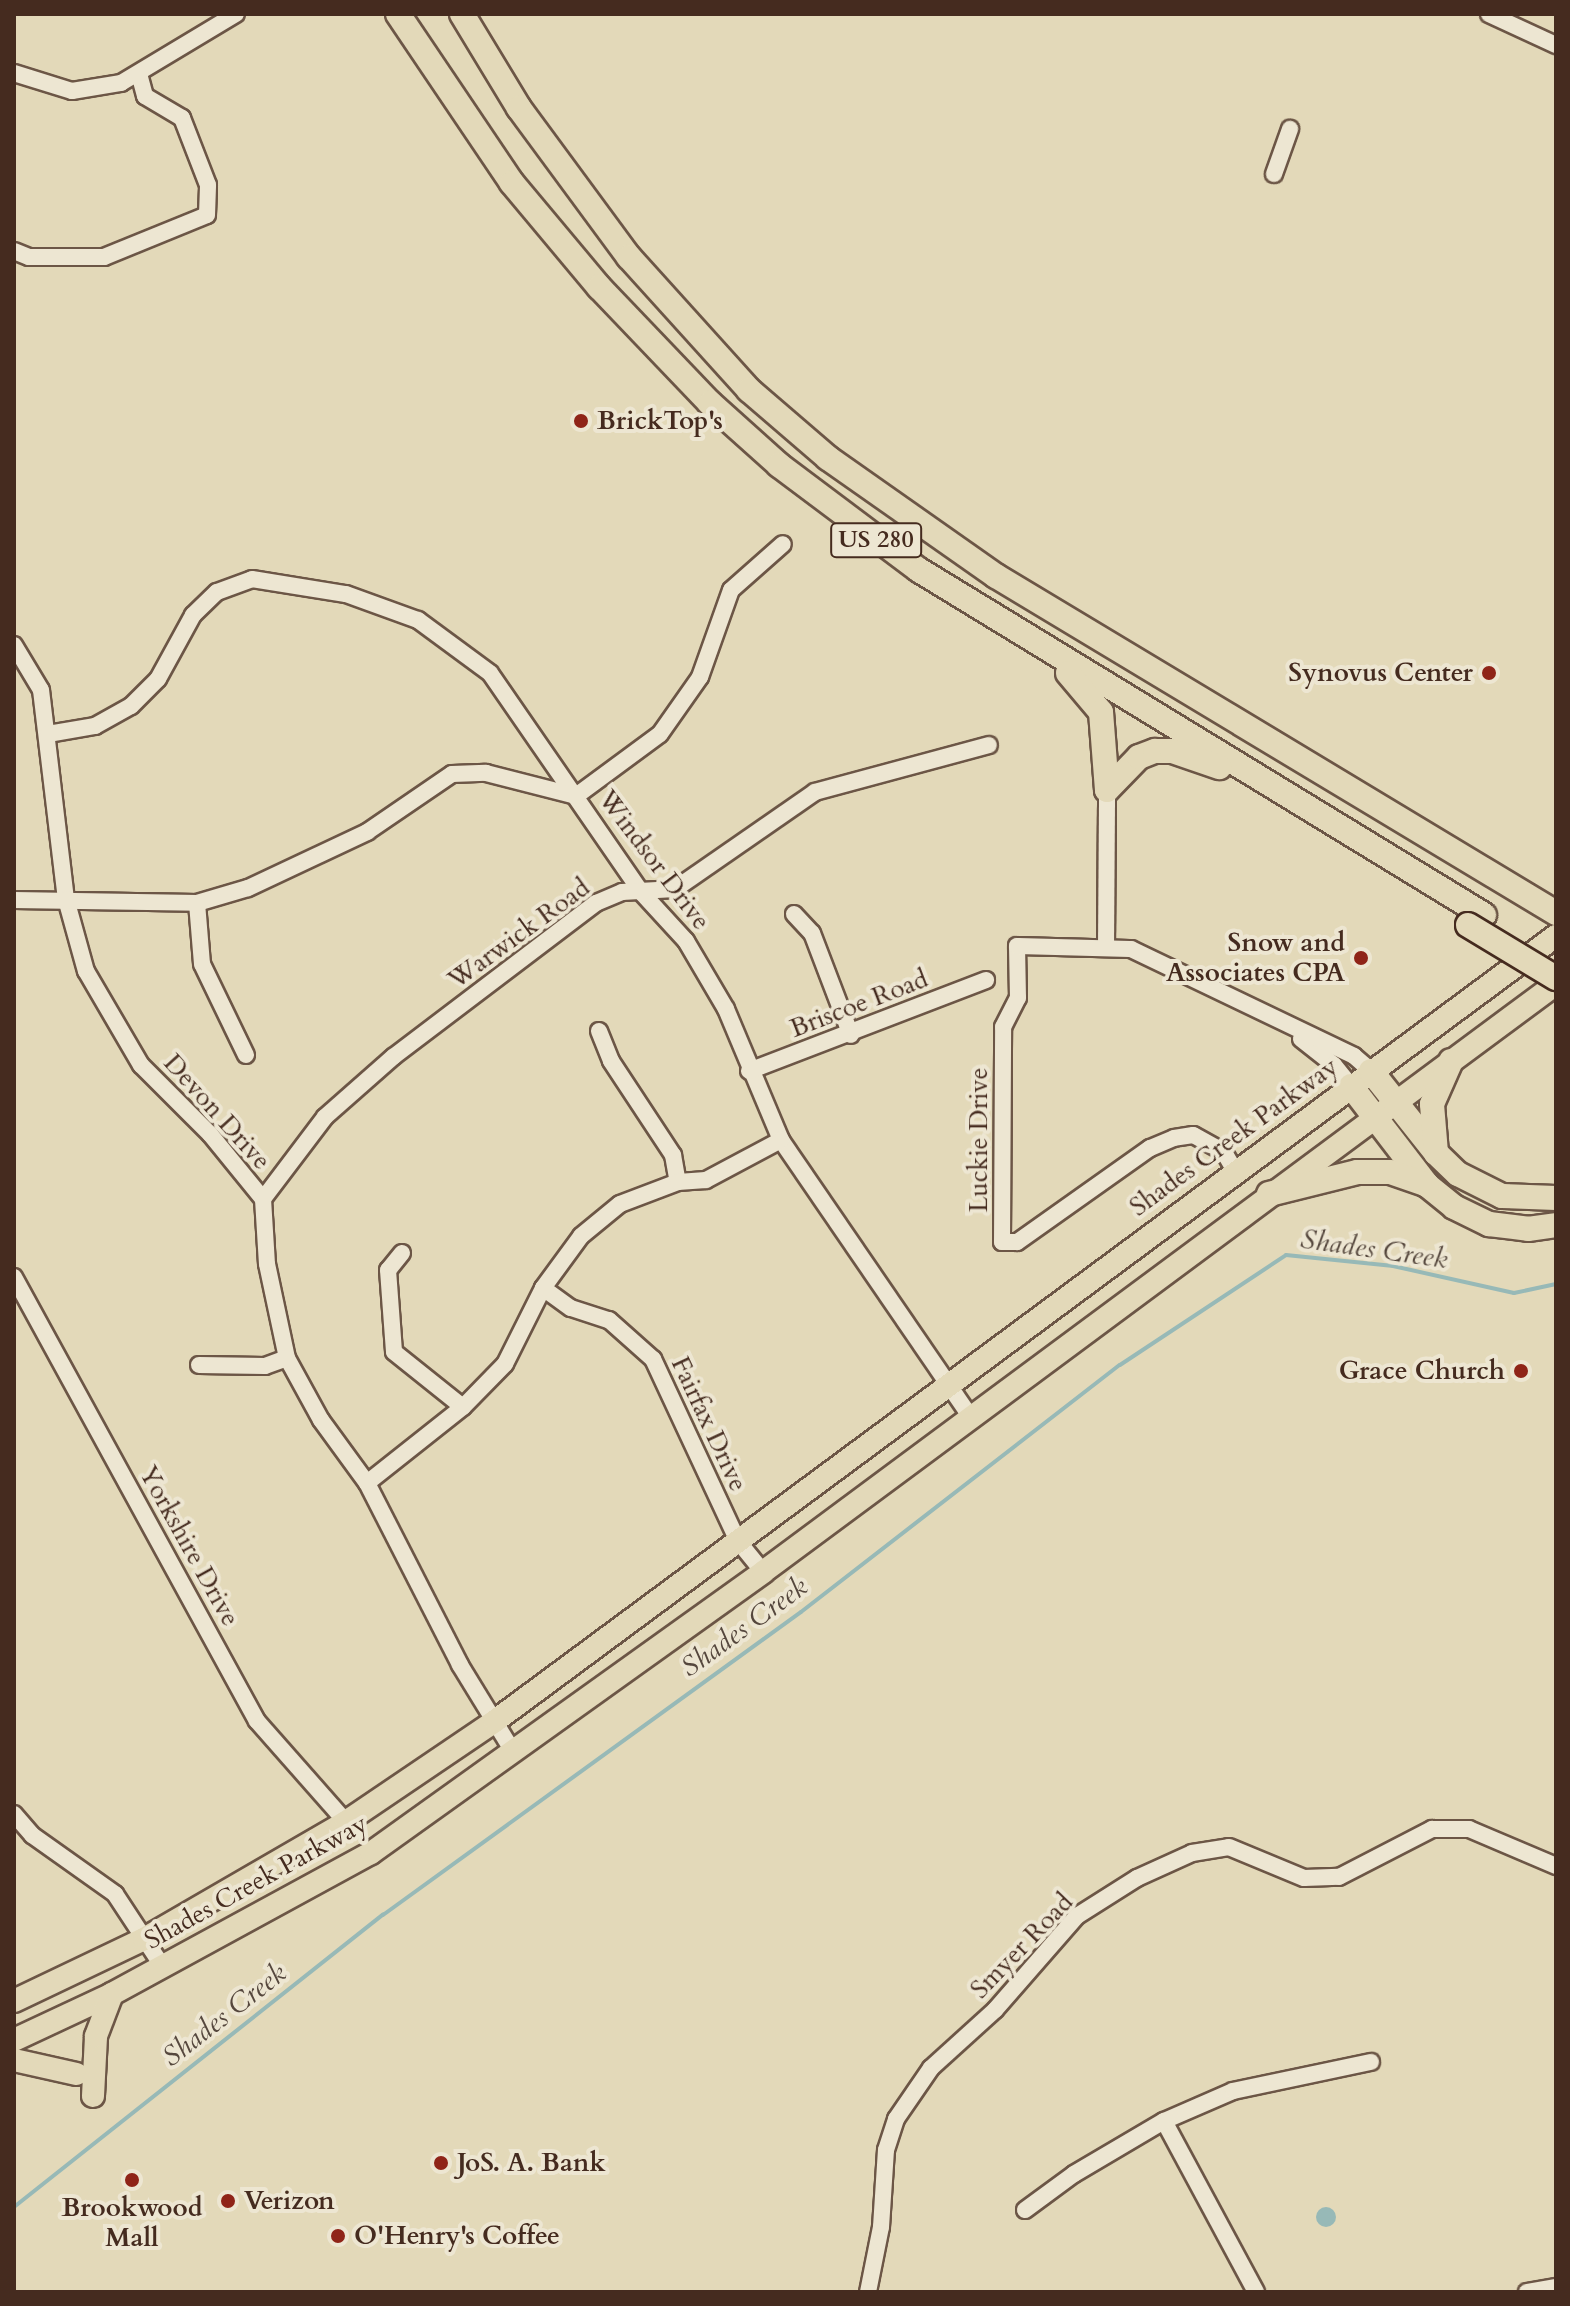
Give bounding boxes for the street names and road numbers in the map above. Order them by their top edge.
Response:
road number: US 280 [830,520,922,560]
street label: Windsor Drive [591,784,717,936]
street label: Warwick Road [442,872,596,996]
street label: Briscoe Road [786,963,932,1045]
street label: Devon Drive [157,1048,277,1176]
street label: Shades Creek Parkway [1124,1051,1344,1223]
street label: Luckie Drive [963,1068,995,1212]
street label: Fairfax Drive [664,1352,754,1496]
street label: Yorkshire Drive [132,1460,246,1632]
street label: Shades Creek Parkway [139,1808,373,1956]
street label: Smyer Road [964,1887,1080,2005]

